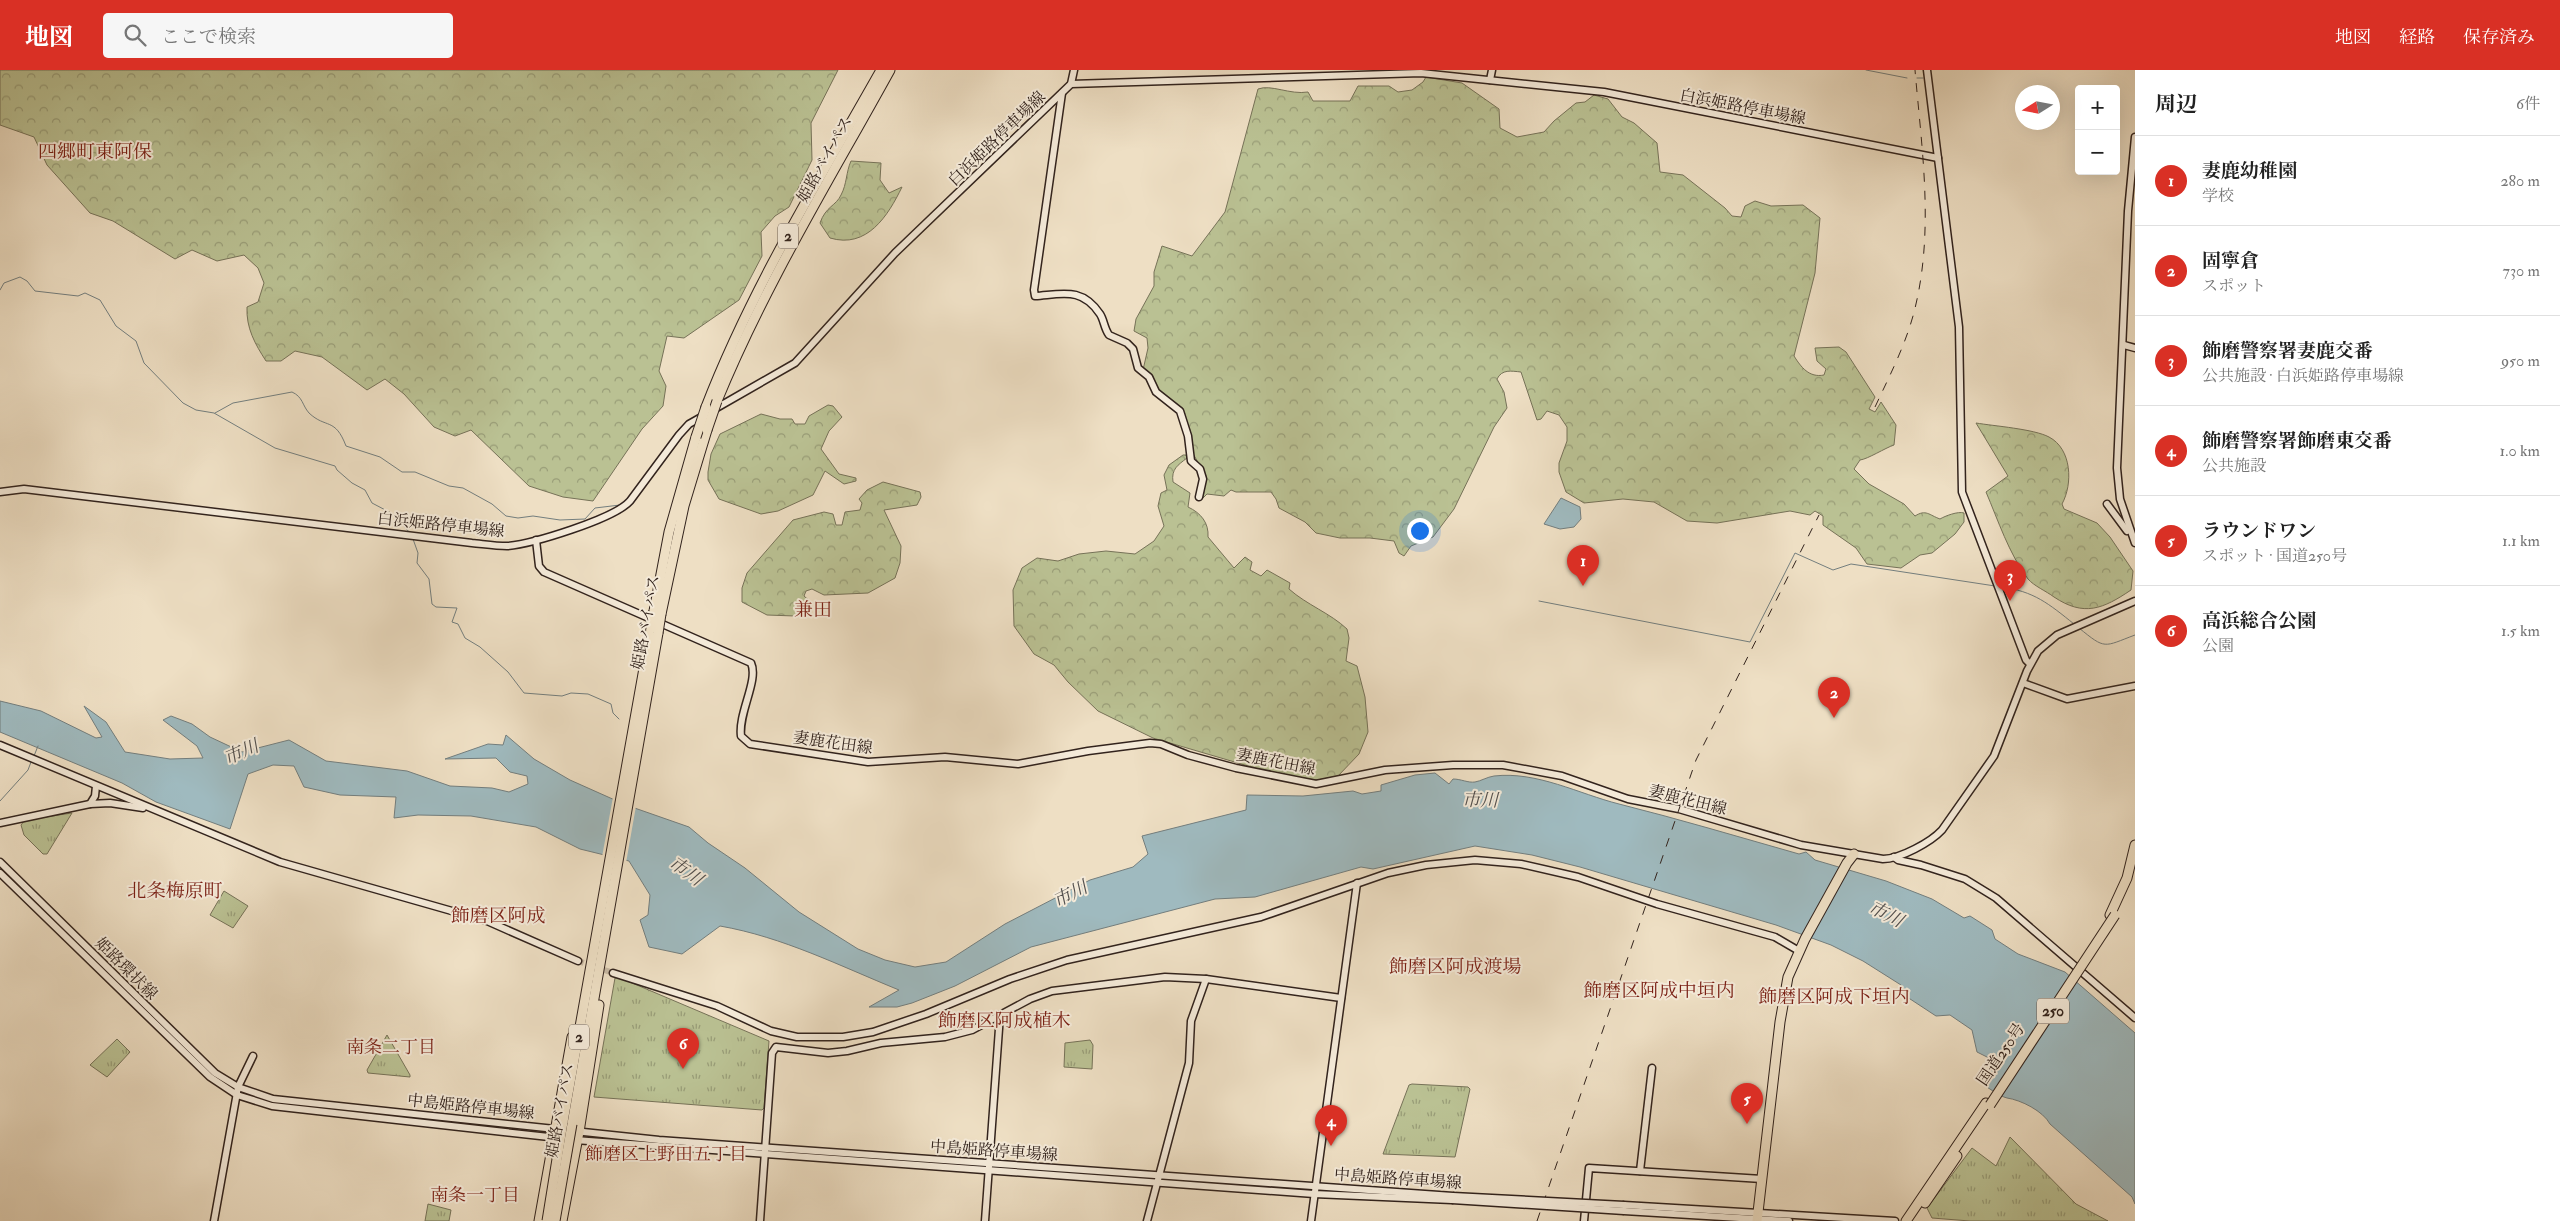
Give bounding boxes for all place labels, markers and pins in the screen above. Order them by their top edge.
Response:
pin: 1 [1567,545,1599,586]
pin: 3 [1994,560,2026,601]
pin: 2 [1818,677,1850,718]
pin: 6 [667,1028,699,1069]
pin: 5 [1731,1083,1763,1124]
pin: 4 [1315,1105,1347,1146]

